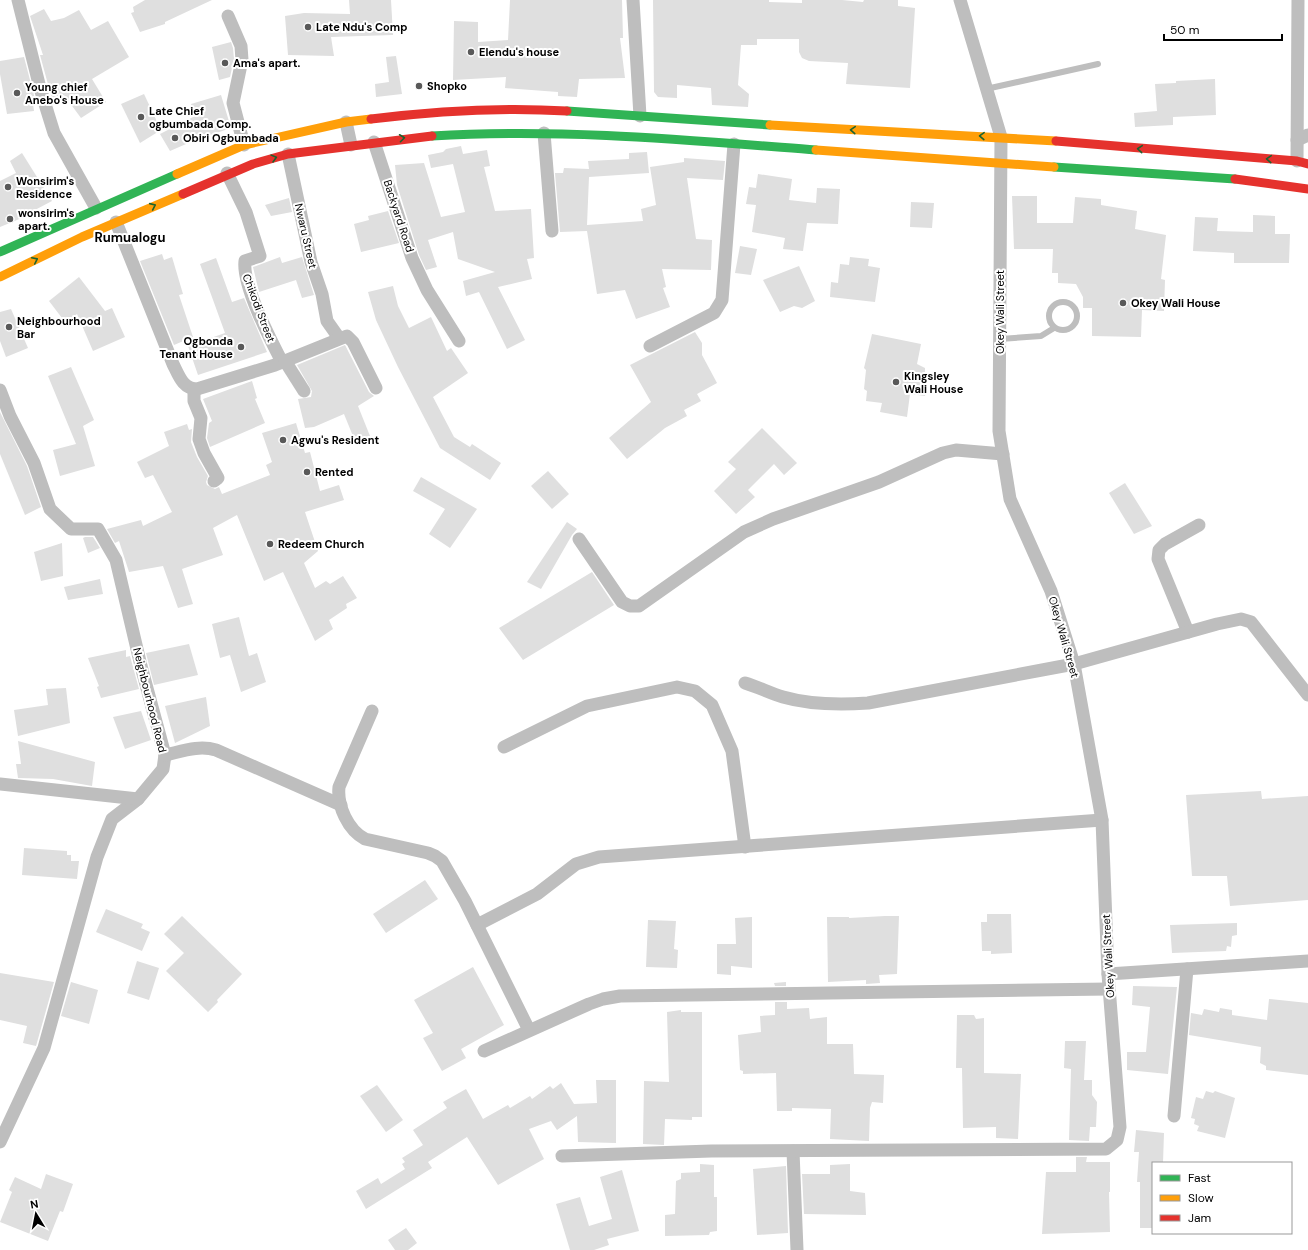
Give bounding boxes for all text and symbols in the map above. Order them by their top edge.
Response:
scale bar [1164,16,1282,42]
place label: Late Ndu's Comp [316,20,407,34]
marker: Late Ndu's Comp [303,22,313,32]
text: 50 m [1170,22,1199,38]
place label: Elendu's house [479,45,559,59]
marker: Elendu's house [466,47,476,57]
place label: Ama's apart. [233,56,301,70]
marker: Ama's apart. [220,58,230,68]
place label: Shopko [427,79,467,93]
place label: Young chief Anebo's House [25,80,104,107]
marker: Shopko [414,81,424,91]
marker: Young chief Anebo's House [12,88,22,98]
place label: Late Chief ogbumbada Comp. [149,104,252,131]
marker: Late Chief ogbumbada Comp. [136,112,146,122]
one-way arrow [850,126,856,135]
place label: Obiri Ogbumbada [183,131,279,145]
one-way arrow [979,132,985,141]
marker: Obiri Ogbumbada [170,133,180,143]
one-way arrow [399,134,406,143]
one-way arrow [1137,144,1143,153]
one-way arrow [270,154,277,163]
one-way arrow [1266,155,1272,164]
place label: Wonsirim's Residence [16,174,74,201]
street label: Backyard Road [381,178,417,254]
marker: Wonsirim's Residence [3,182,13,192]
street label: Nwaru Street [292,202,320,270]
one-way arrow [149,203,157,211]
place label: wonsirim's apart. [18,206,75,233]
marker: wonsirim's apart. [5,214,15,224]
district label: Rumualogu [95,229,165,246]
one-way arrow [31,257,38,265]
street label: Okey Wali Street [993,270,1007,354]
street label: Chikodi Street [240,272,278,344]
place label: Okey Wali House [1131,296,1221,310]
marker: Okey Wali House [1118,298,1128,308]
place label: Neighbourhood Bar [17,314,101,341]
marker: Neighbourhood Bar [4,322,14,332]
place label: Ogbonda Tenant House [160,334,233,361]
marker: Ogbonda Tenant House [236,342,246,352]
place label: Kingsley Wali House [904,369,964,396]
marker: Kingsley Wali House [891,377,901,387]
place label: Agwu's Resident [291,433,379,447]
marker: Agwu's Resident [278,435,288,445]
place label: Rented [315,465,353,479]
marker: Rented [302,467,312,477]
place label: Redeem Church [278,537,364,551]
marker: Redeem Church [265,539,275,549]
street label: Okey Wali Street [1046,595,1082,679]
street label: Neighbourhood Road [130,646,170,754]
street label: Okey Wali Street [1099,914,1117,998]
legend [1152,1162,1292,1234]
text: Fast [1188,1170,1211,1186]
text: Slow [1188,1190,1214,1206]
north arrow [16,1194,56,1234]
text: N [29,1197,39,1212]
text: Jam [1188,1210,1211,1226]

